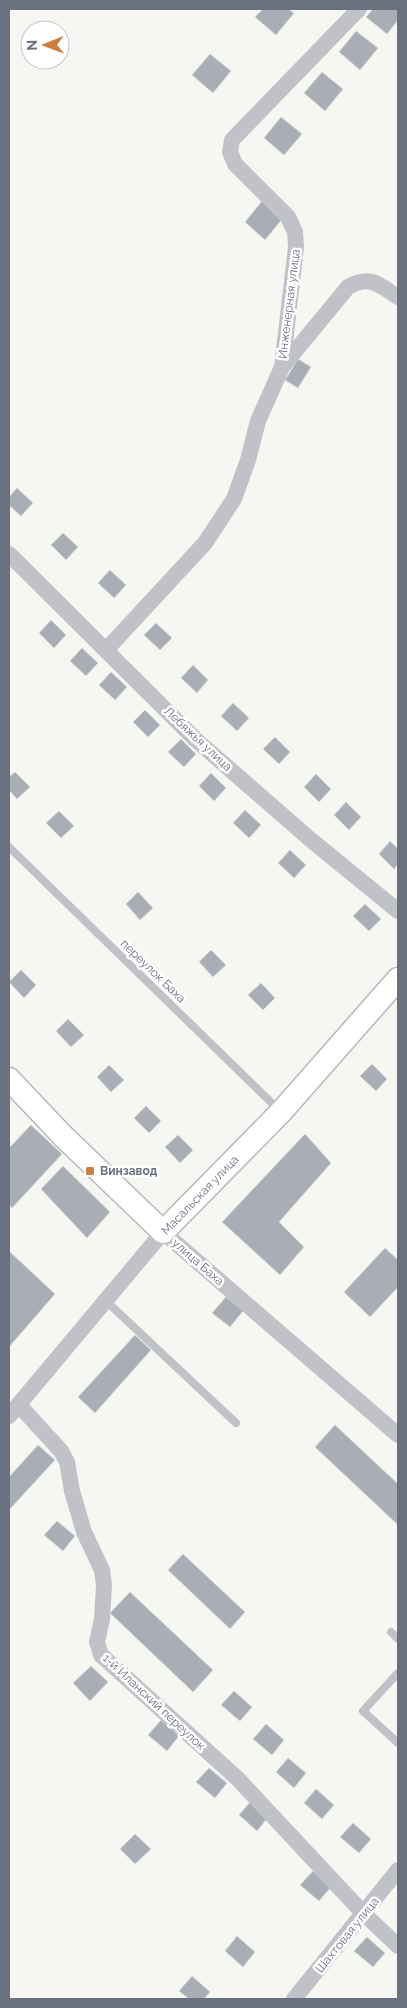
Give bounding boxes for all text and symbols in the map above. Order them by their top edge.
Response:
north arrow [20,20,70,70]
text: N [24,40,40,51]
street label: Инженерная улица [275,248,303,360]
street label: Лебяжья улица [161,704,235,774]
street label: переулок Баха [118,937,188,1005]
street label: Масальская улица [158,1152,242,1238]
place label: Винзавод [100,1164,158,1178]
marker: Винзавод [84,1165,96,1177]
street label: улица Баха [169,1236,227,1288]
street label: 1-й Иланский переулок [100,1651,208,1753]
street label: Шахтовая улица [312,1895,382,1975]

